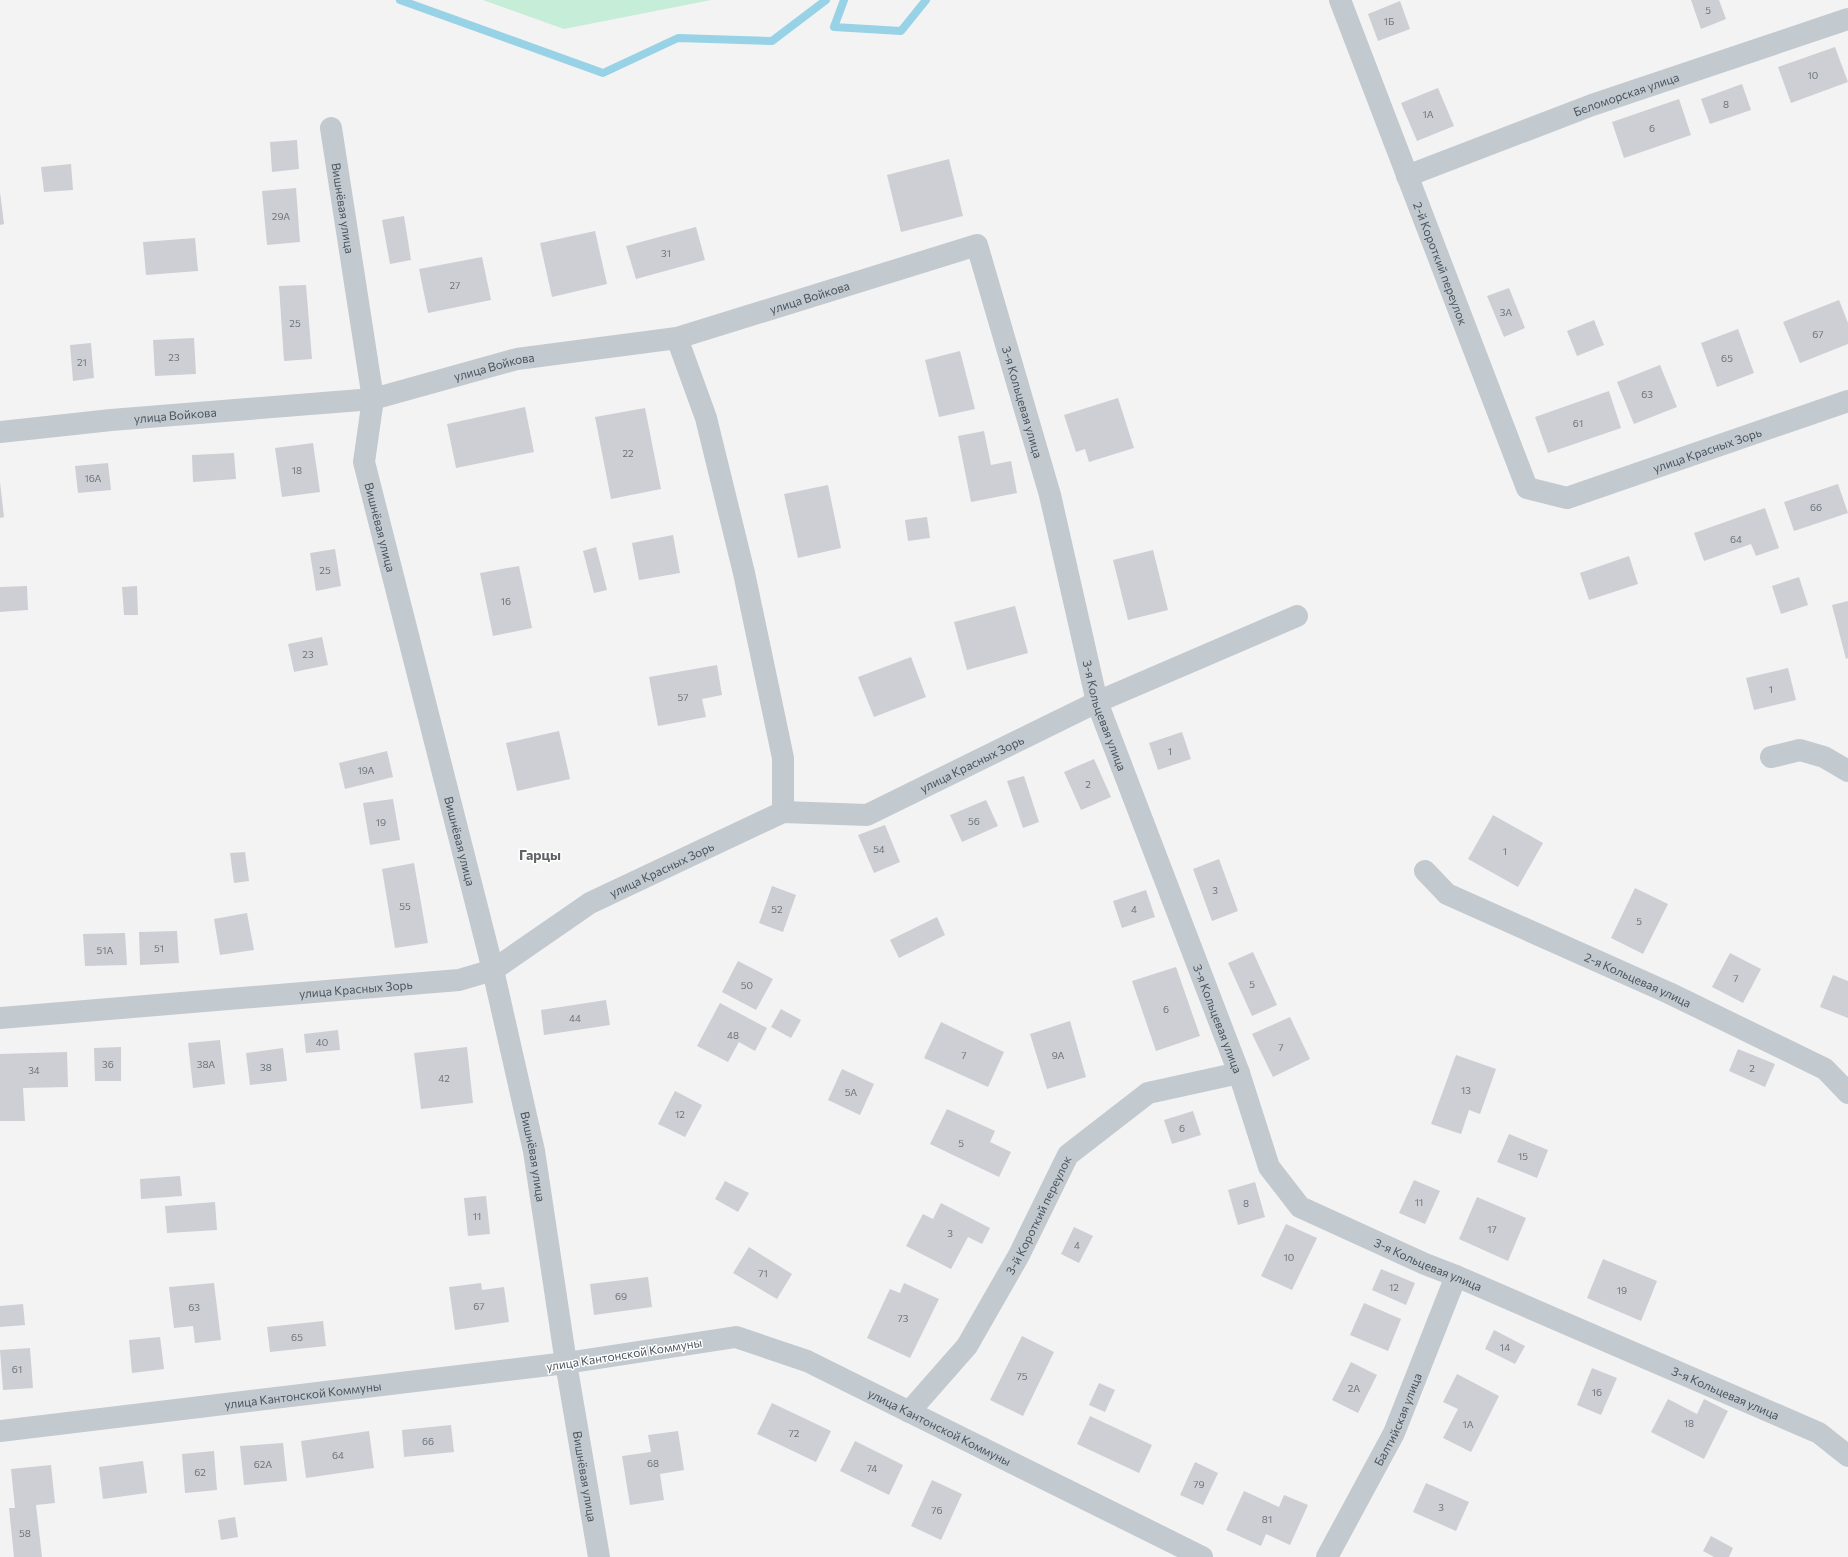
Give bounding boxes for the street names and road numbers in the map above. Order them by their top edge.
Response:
street label: Беломорская улица [1571,69,1681,119]
street label: Вишнёвая улица [329,162,357,255]
street label: 2-й Короткий переулок [1411,200,1471,327]
street label: улица Войкова [768,278,851,316]
street label: 3-я Кольцевая улица [1000,344,1046,460]
street label: улица Войкова [452,350,535,383]
street label: улица Войкова [133,405,217,425]
street label: улица Красных Зорь [1651,424,1763,475]
street label: Вишнёвая улица [362,481,399,573]
street label: 3-я Кольцевая улица [1081,658,1130,773]
street label: улица Красных Зорь [918,732,1026,795]
street label: Вишнёвая улица [442,795,478,887]
street label: улица Красных Зорь [607,839,716,900]
street label: 2-я Кольцевая улица [1582,949,1694,1010]
street label: 3-я Кольцевая улица [1191,962,1245,1075]
street label: улица Красных Зорь [298,977,413,1000]
street label: Вишнёвая улица [518,1110,549,1203]
street label: 3-й Короткий переулок [1002,1153,1074,1277]
street label: 3-я Кольцевая улица [1372,1235,1484,1293]
street label: улица Кантонской Коммуны [545,1335,703,1373]
street label: 3-я Кольцевая улица [1670,1363,1782,1422]
street label: Балтийская улица [1371,1371,1424,1468]
street label: улица Кантонской Коммуны [224,1378,382,1411]
street label: улица Кантонской Коммуны [866,1385,1014,1468]
street label: Вишнёвая улица [571,1430,600,1523]

